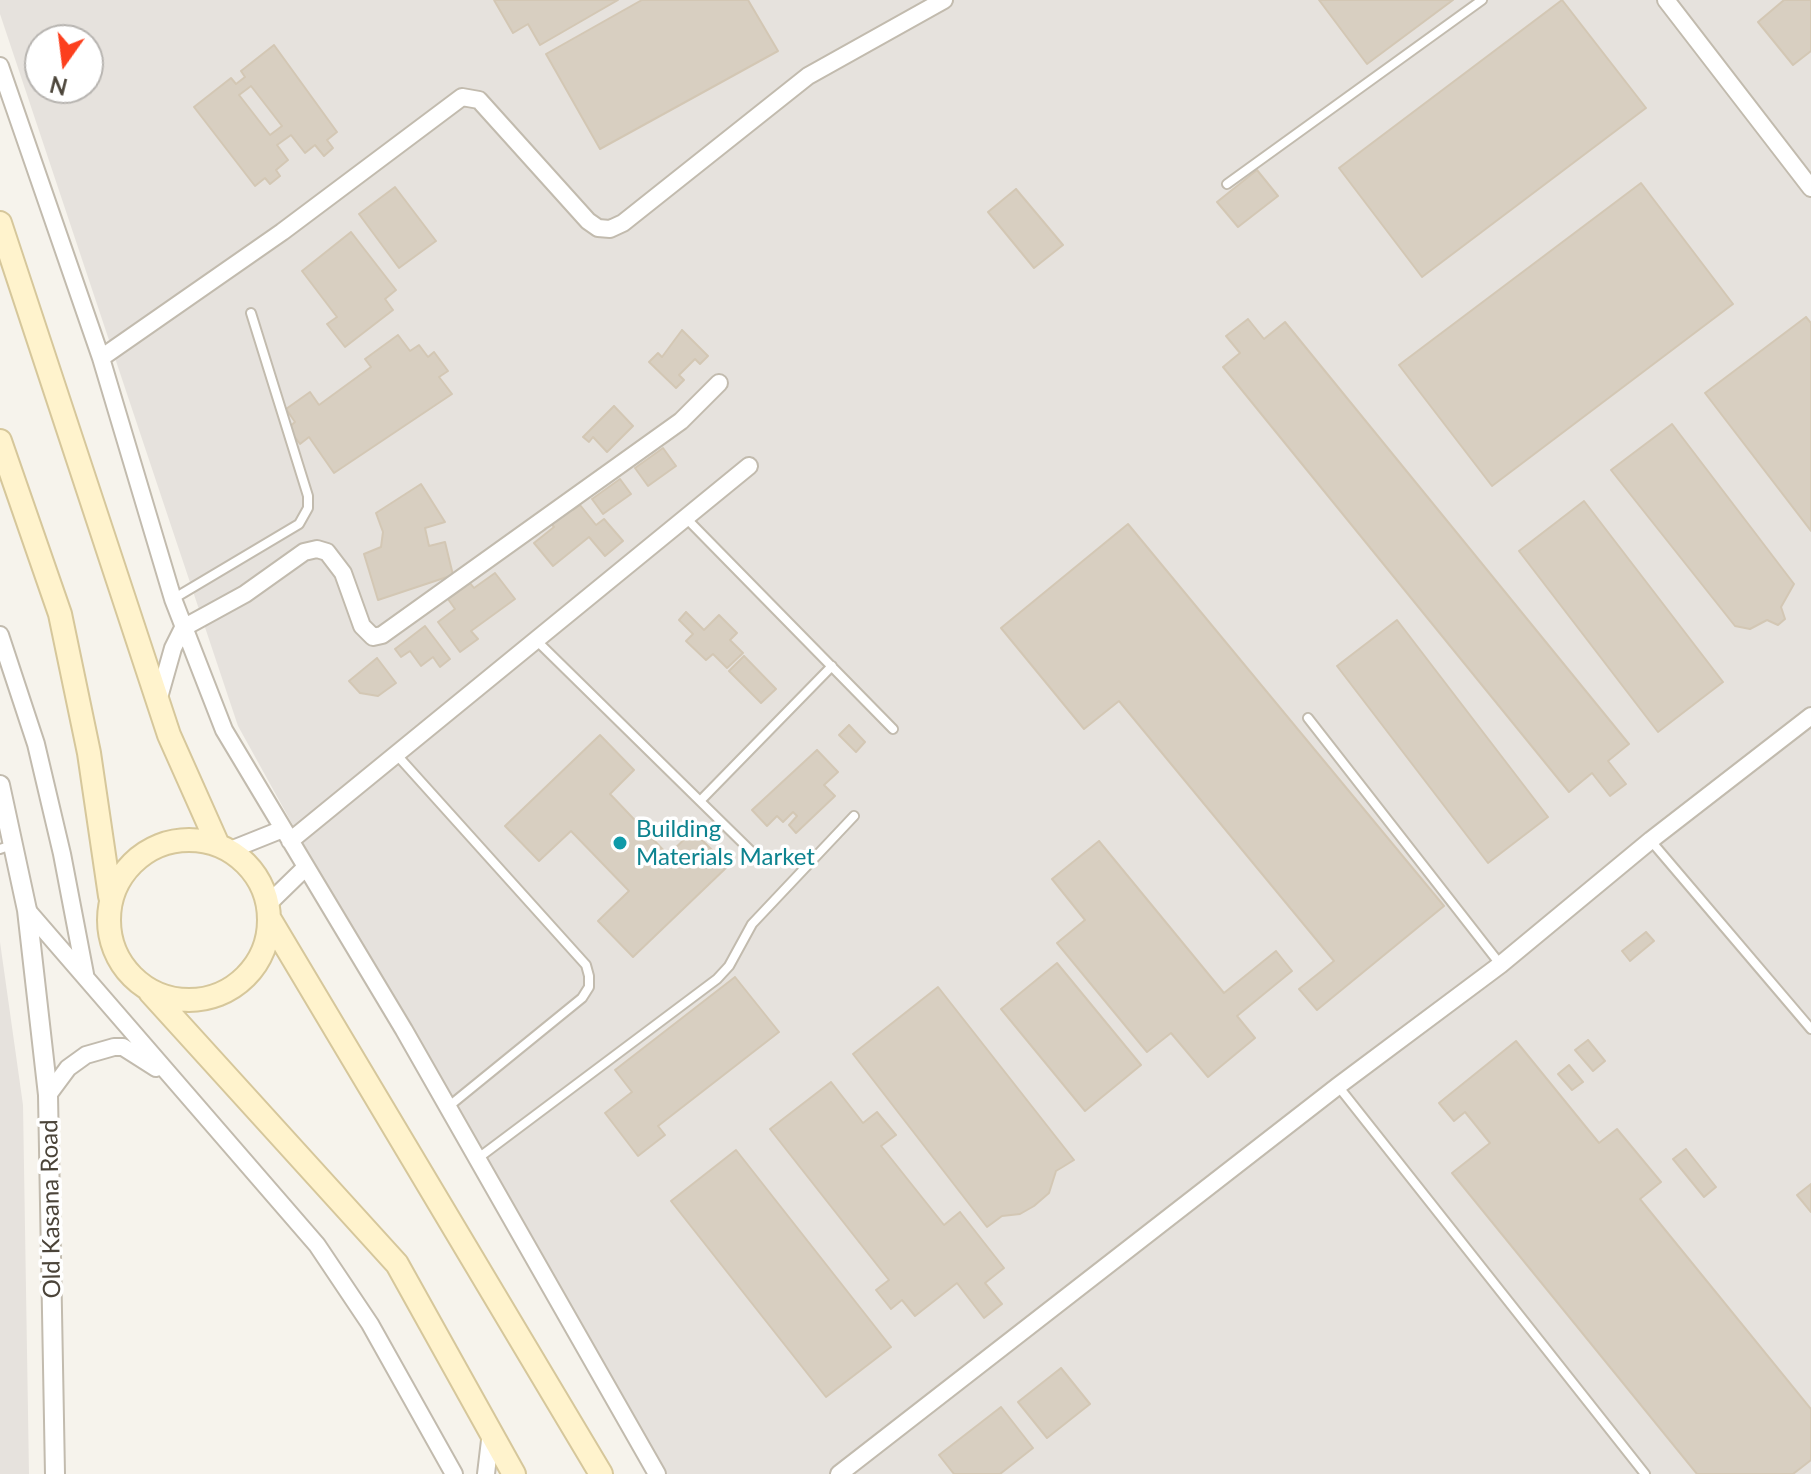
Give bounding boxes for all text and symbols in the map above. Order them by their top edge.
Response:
north arrow [24,24,104,104]
text: N [47,71,70,101]
place label: Building Materials Market [636,815,815,871]
marker: Building Materials Market [611,834,629,852]
street label: Old Kasana Road [35,1119,67,1299]

